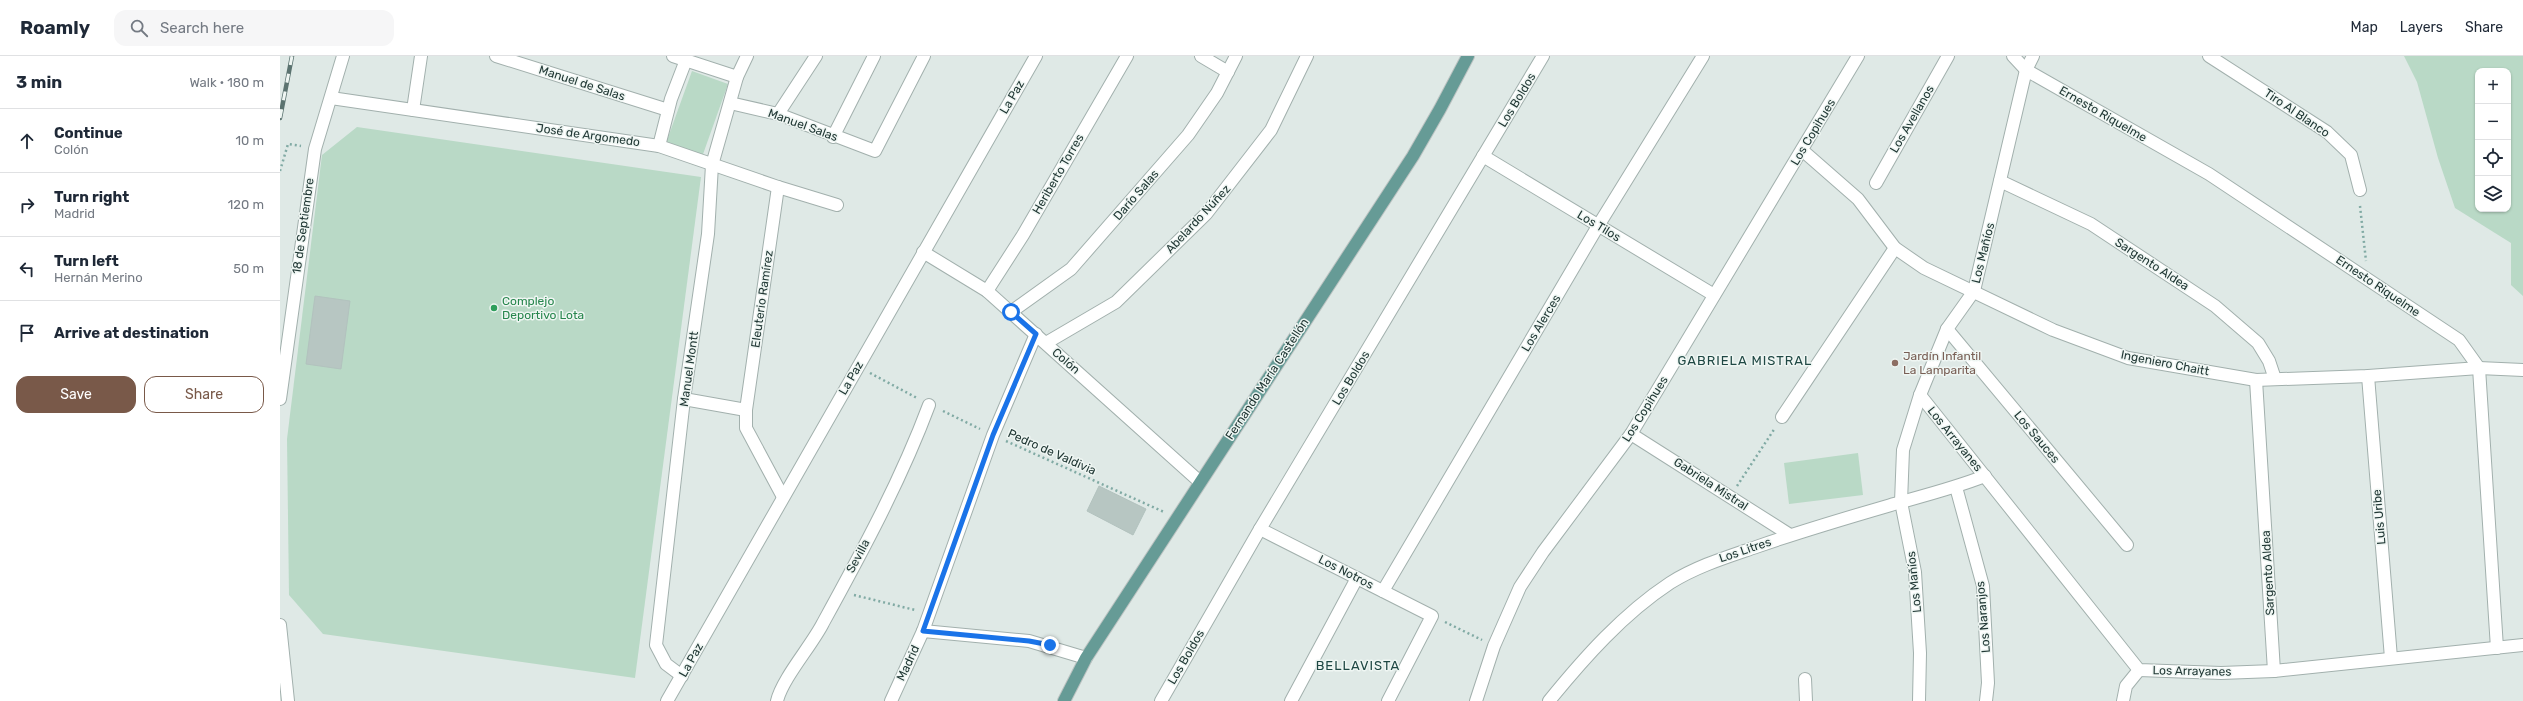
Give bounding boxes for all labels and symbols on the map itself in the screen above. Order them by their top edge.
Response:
street label: Manuel de Salas [537,62,627,104]
street label: Los Boldos [1495,70,1539,130]
street label: La Paz [997,78,1027,116]
street label: Los Avellanos [1887,83,1937,155]
street label: Ernesto Riquelme [2057,83,2149,145]
street label: Tiro Al Blanco [2262,86,2333,140]
street label: Los Copihues [1788,96,1838,168]
street label: Manuel Salas [766,106,840,144]
street label: José de Argomedo [535,121,641,149]
street label: Heriberto Torres [1029,132,1087,216]
street label: Darío Salas [1110,167,1162,223]
street label: 18 de Septiembre [289,177,317,275]
street label: Abelardo Núñez [1163,182,1233,256]
street label: Los Tilos [1575,208,1623,244]
street label: Los Mañíos [1969,221,1997,285]
street label: Sargento Aldea [2112,235,2192,293]
street label: Eleuterio Ramírez [748,249,776,349]
street label: Ernesto Riquelme [2333,253,2423,320]
street label: Los Alerces [1519,292,1563,354]
place label: Complejo Deportivo Lota [502,294,584,322]
marker: Complejo Deportivo Lota [489,303,499,313]
route start [1002,303,1020,321]
street label: Fernando María Castellón [1223,316,1311,442]
street label: Manuel Montt [677,330,701,408]
street label: Colón [1049,345,1083,377]
street label: Los Boldos [1329,348,1373,408]
street label: Ingeniero Chaitt [2120,348,2211,378]
place label: Jardín Infantil La Lamparita [1903,349,1981,377]
district label: GABRIELA MISTRAL [1678,353,1812,368]
marker: Jardín Infantil La Lamparita [1890,358,1900,368]
street label: La Paz [836,359,866,397]
street label: Los Copihues [1619,374,1671,444]
street label: Los Arrayanes [1925,404,1985,474]
street label: Los Sauces [2011,408,2063,466]
street label: Pedro de Valdivia [1006,426,1098,478]
street label: Gabriela Mistral [1671,455,1751,513]
street label: Luis Uribe [2370,488,2388,545]
street label: Sargento Aldea [2259,530,2277,616]
street label: Los Litres [1717,535,1773,565]
street label: Sevilla [843,537,873,575]
street label: Los Mañíos [1904,550,1924,614]
street label: Los Notros [1316,552,1376,592]
street label: Los Naranjos [1973,581,1993,653]
street label: Los Boldos [1165,627,1207,687]
route end [1041,636,1059,654]
street label: La Paz [676,641,706,679]
street label: Madrid [894,643,922,683]
district label: BELLAVISTA [1316,658,1400,673]
street label: Los Arrayanes [2152,663,2232,679]

